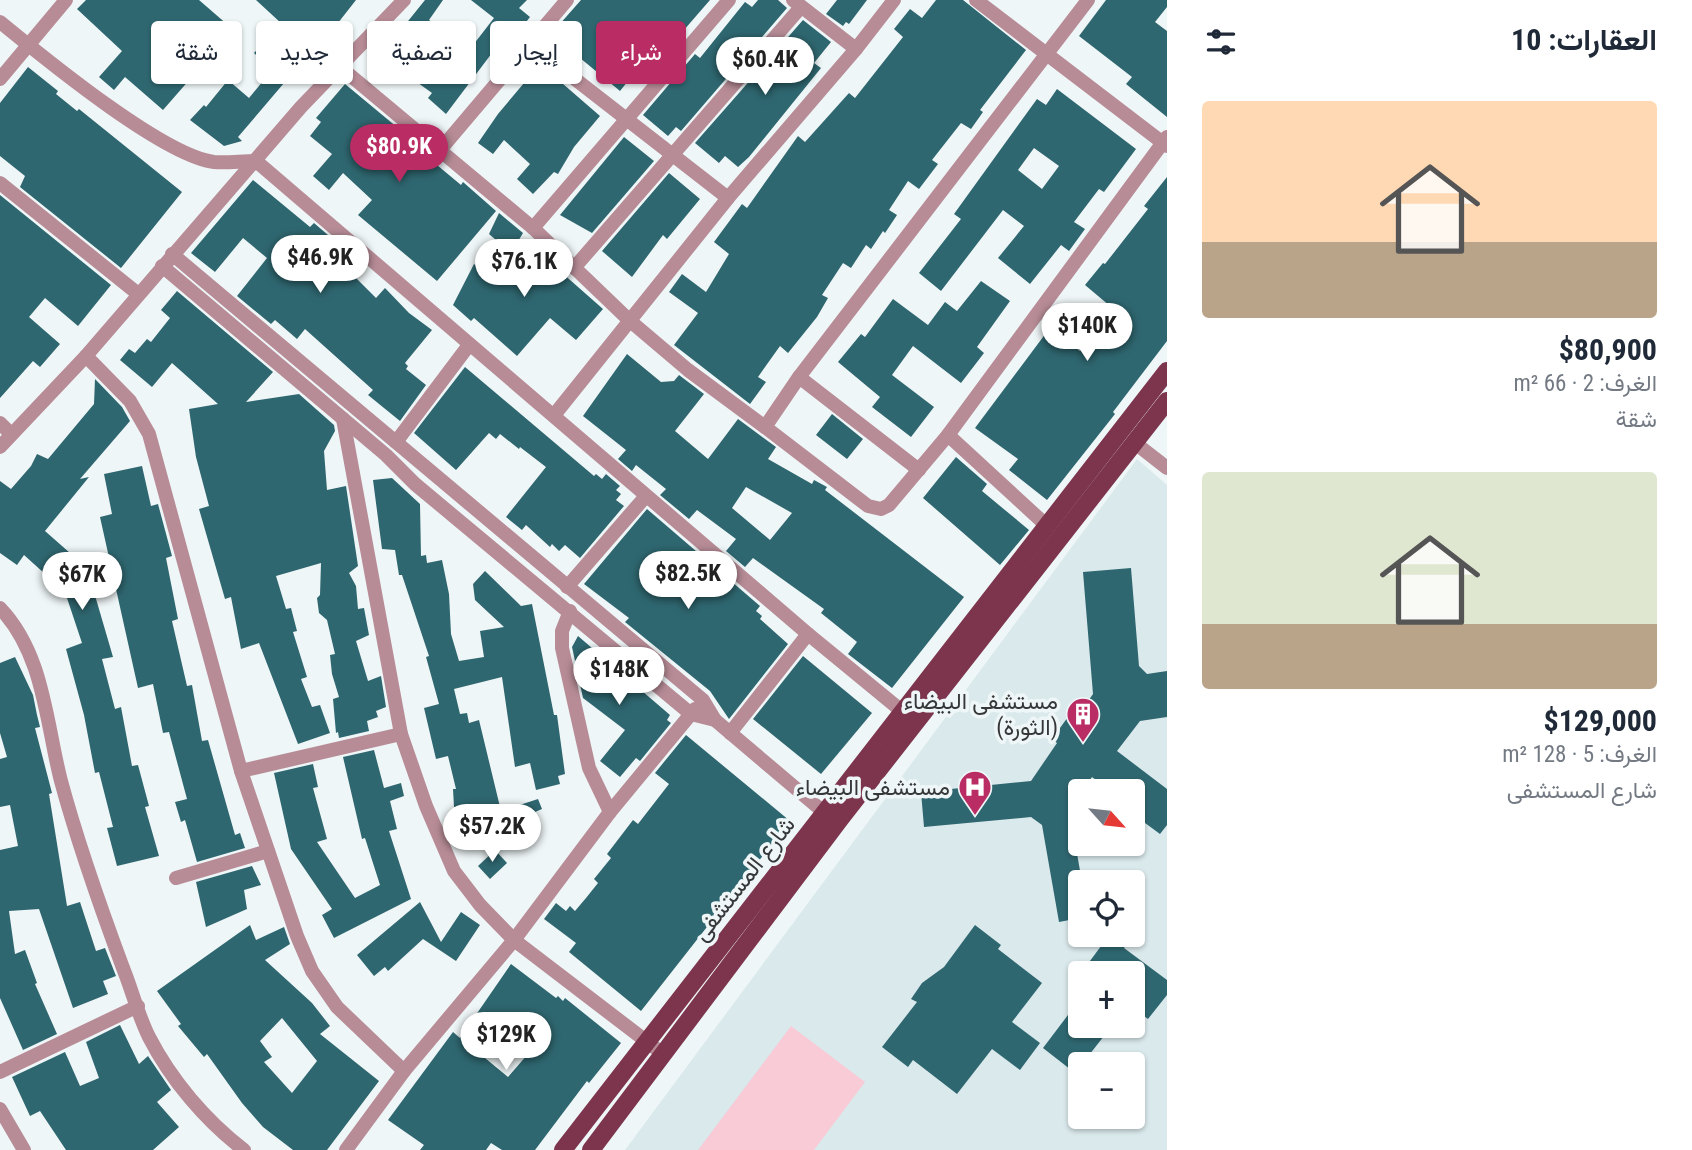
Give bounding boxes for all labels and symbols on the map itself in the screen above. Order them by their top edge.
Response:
pin: $60.4K [708,38,822,97]
pin: $80.9K [342,124,456,184]
pin: $46.9K [263,236,377,295]
pin: $76.1K [467,240,581,299]
pin: $140K [1038,304,1136,363]
pin: $67K [41,552,123,612]
pin: $82.5K [631,552,745,611]
pin: $148K [570,648,668,707]
place label: مستشفى البيضاء (الثورة) [904,688,1058,742]
building icon: مستشفى البيضاء (الثورة) [1064,695,1102,744]
hospital icon: مستشفى البيضاء [956,768,994,817]
place label: مستشفى البيضاء [796,774,950,801]
north arrow [1068,779,1144,856]
pin: $57.2K [435,804,549,864]
street label: شارع المستشفى [687,812,802,948]
pin: $129K [457,1012,555,1072]

